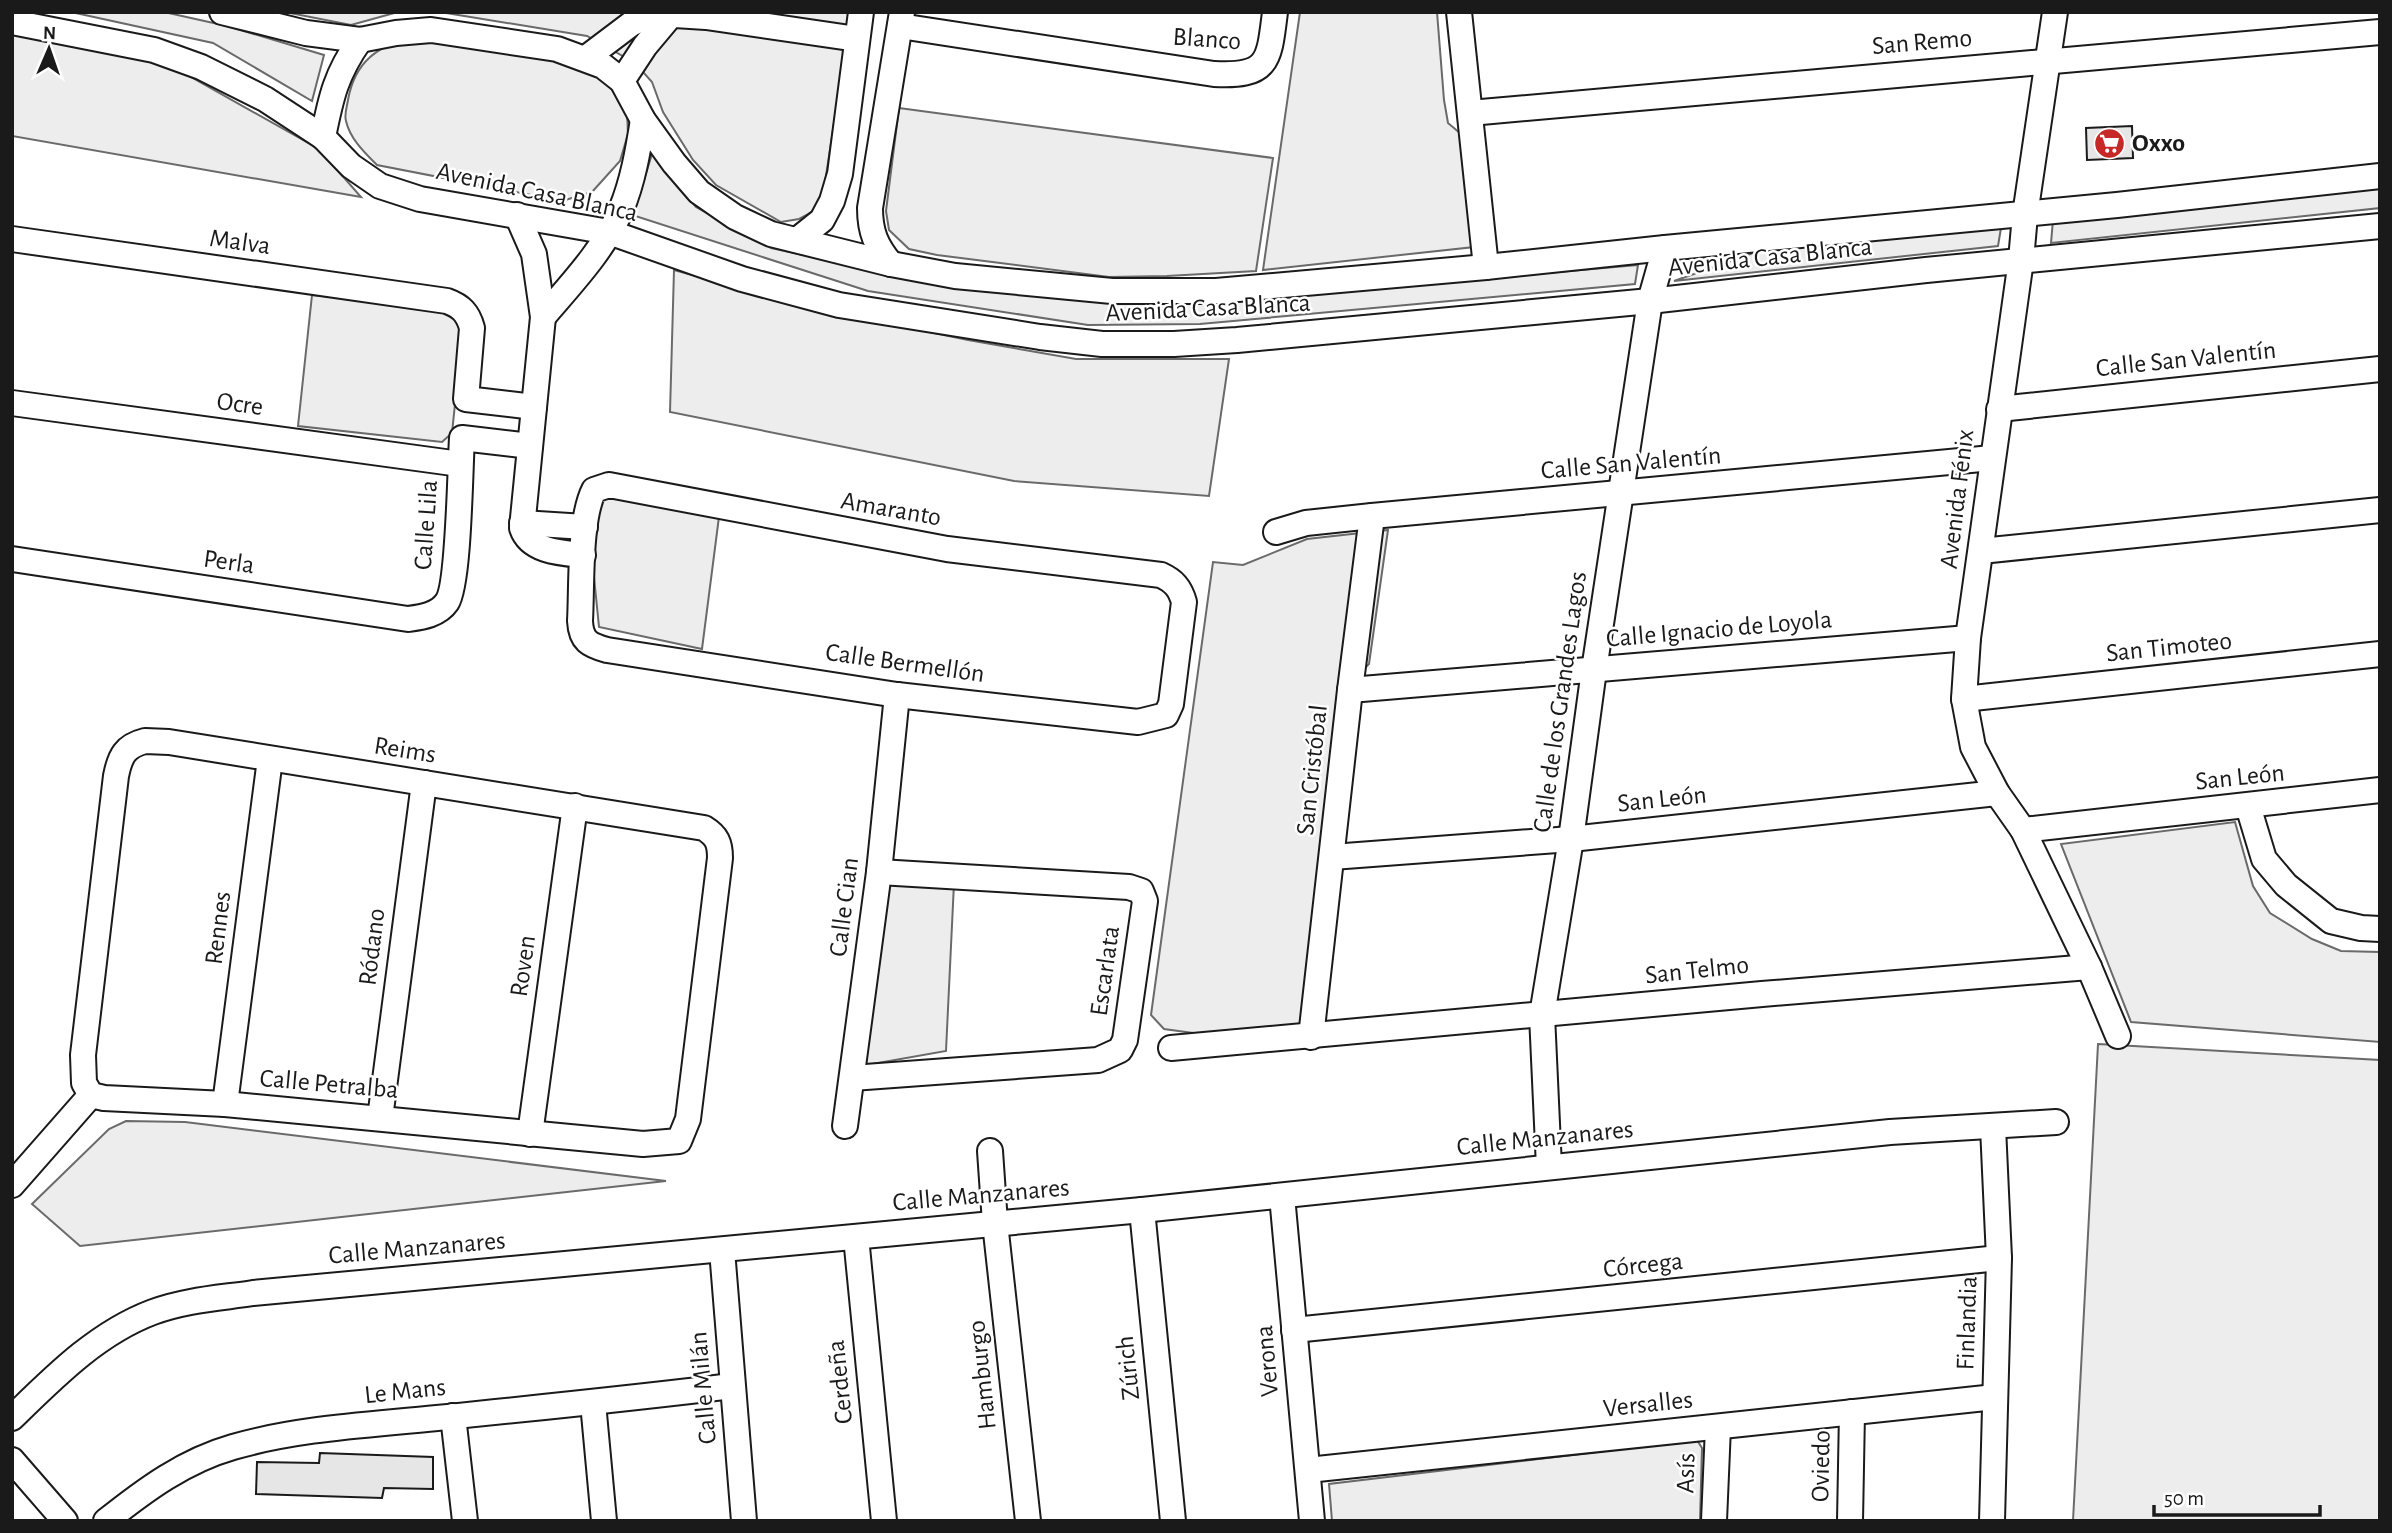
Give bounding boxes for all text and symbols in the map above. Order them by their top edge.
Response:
north arrow [14,14,84,84]
text: N [43,24,56,43]
street label: Blanco [1172,24,1242,54]
street label: San Remo [1871,25,1973,59]
supermarket icon: Oxxo [2092,126,2126,160]
place label: Oxxo [2132,130,2185,156]
street label: Avenida Casa Blanca [434,158,640,226]
street label: Malva [208,225,272,259]
street label: Avenida Casa Blanca [1667,233,1873,281]
street label: Avenida Casa Blanca [1105,290,1311,326]
street label: Calle San Valentín [2095,337,2277,381]
street label: Ocre [215,388,265,420]
street label: Avenida Fénix [1936,428,1978,570]
street label: Calle San Valentín [1540,442,1722,484]
street label: Calle Lila [410,479,442,571]
street label: Amaranto [839,487,943,531]
street label: Perla [202,546,256,578]
street label: Calle de los Grandes Lagos [1529,570,1591,834]
street label: Calle Ignacio de Loyola [1605,606,1833,652]
street label: San Timoteo [2105,627,2233,667]
street label: Calle Bermellón [824,639,986,687]
street label: San Cristóbal [1292,703,1332,837]
street label: Reims [372,732,438,768]
street label: San León [2194,759,2286,795]
street label: San León [1616,781,1708,817]
street label: Calle Cian [825,856,863,958]
street label: Rennes [201,890,235,966]
street label: Ródano [354,907,390,987]
street label: Escarlata [1086,924,1124,1018]
street label: Roven [506,934,540,998]
street label: San Telmo [1644,952,1750,988]
street label: Calle Petralba [258,1065,400,1103]
street label: Calle Manzanares [1455,1116,1635,1160]
street label: Calle Manzanares [891,1174,1071,1216]
street label: Calle Manzanares [327,1227,507,1269]
street label: Córcega [1602,1248,1684,1282]
street label: Finlandia [1952,1275,1982,1371]
street label: Hamburgo [963,1319,1001,1431]
street label: Verona [1251,1324,1283,1398]
street label: Calle Milán [685,1331,721,1445]
street label: Zúrich [1112,1335,1144,1401]
street label: Cerdeña [823,1339,857,1425]
street label: Le Mans [363,1374,447,1408]
street label: Versalles [1602,1386,1694,1422]
street label: Oviedo [1807,1430,1835,1502]
street label: Asís [1672,1452,1700,1494]
scale bar [2154,1474,2320,1518]
text: 50 m [2164,1488,2204,1509]

